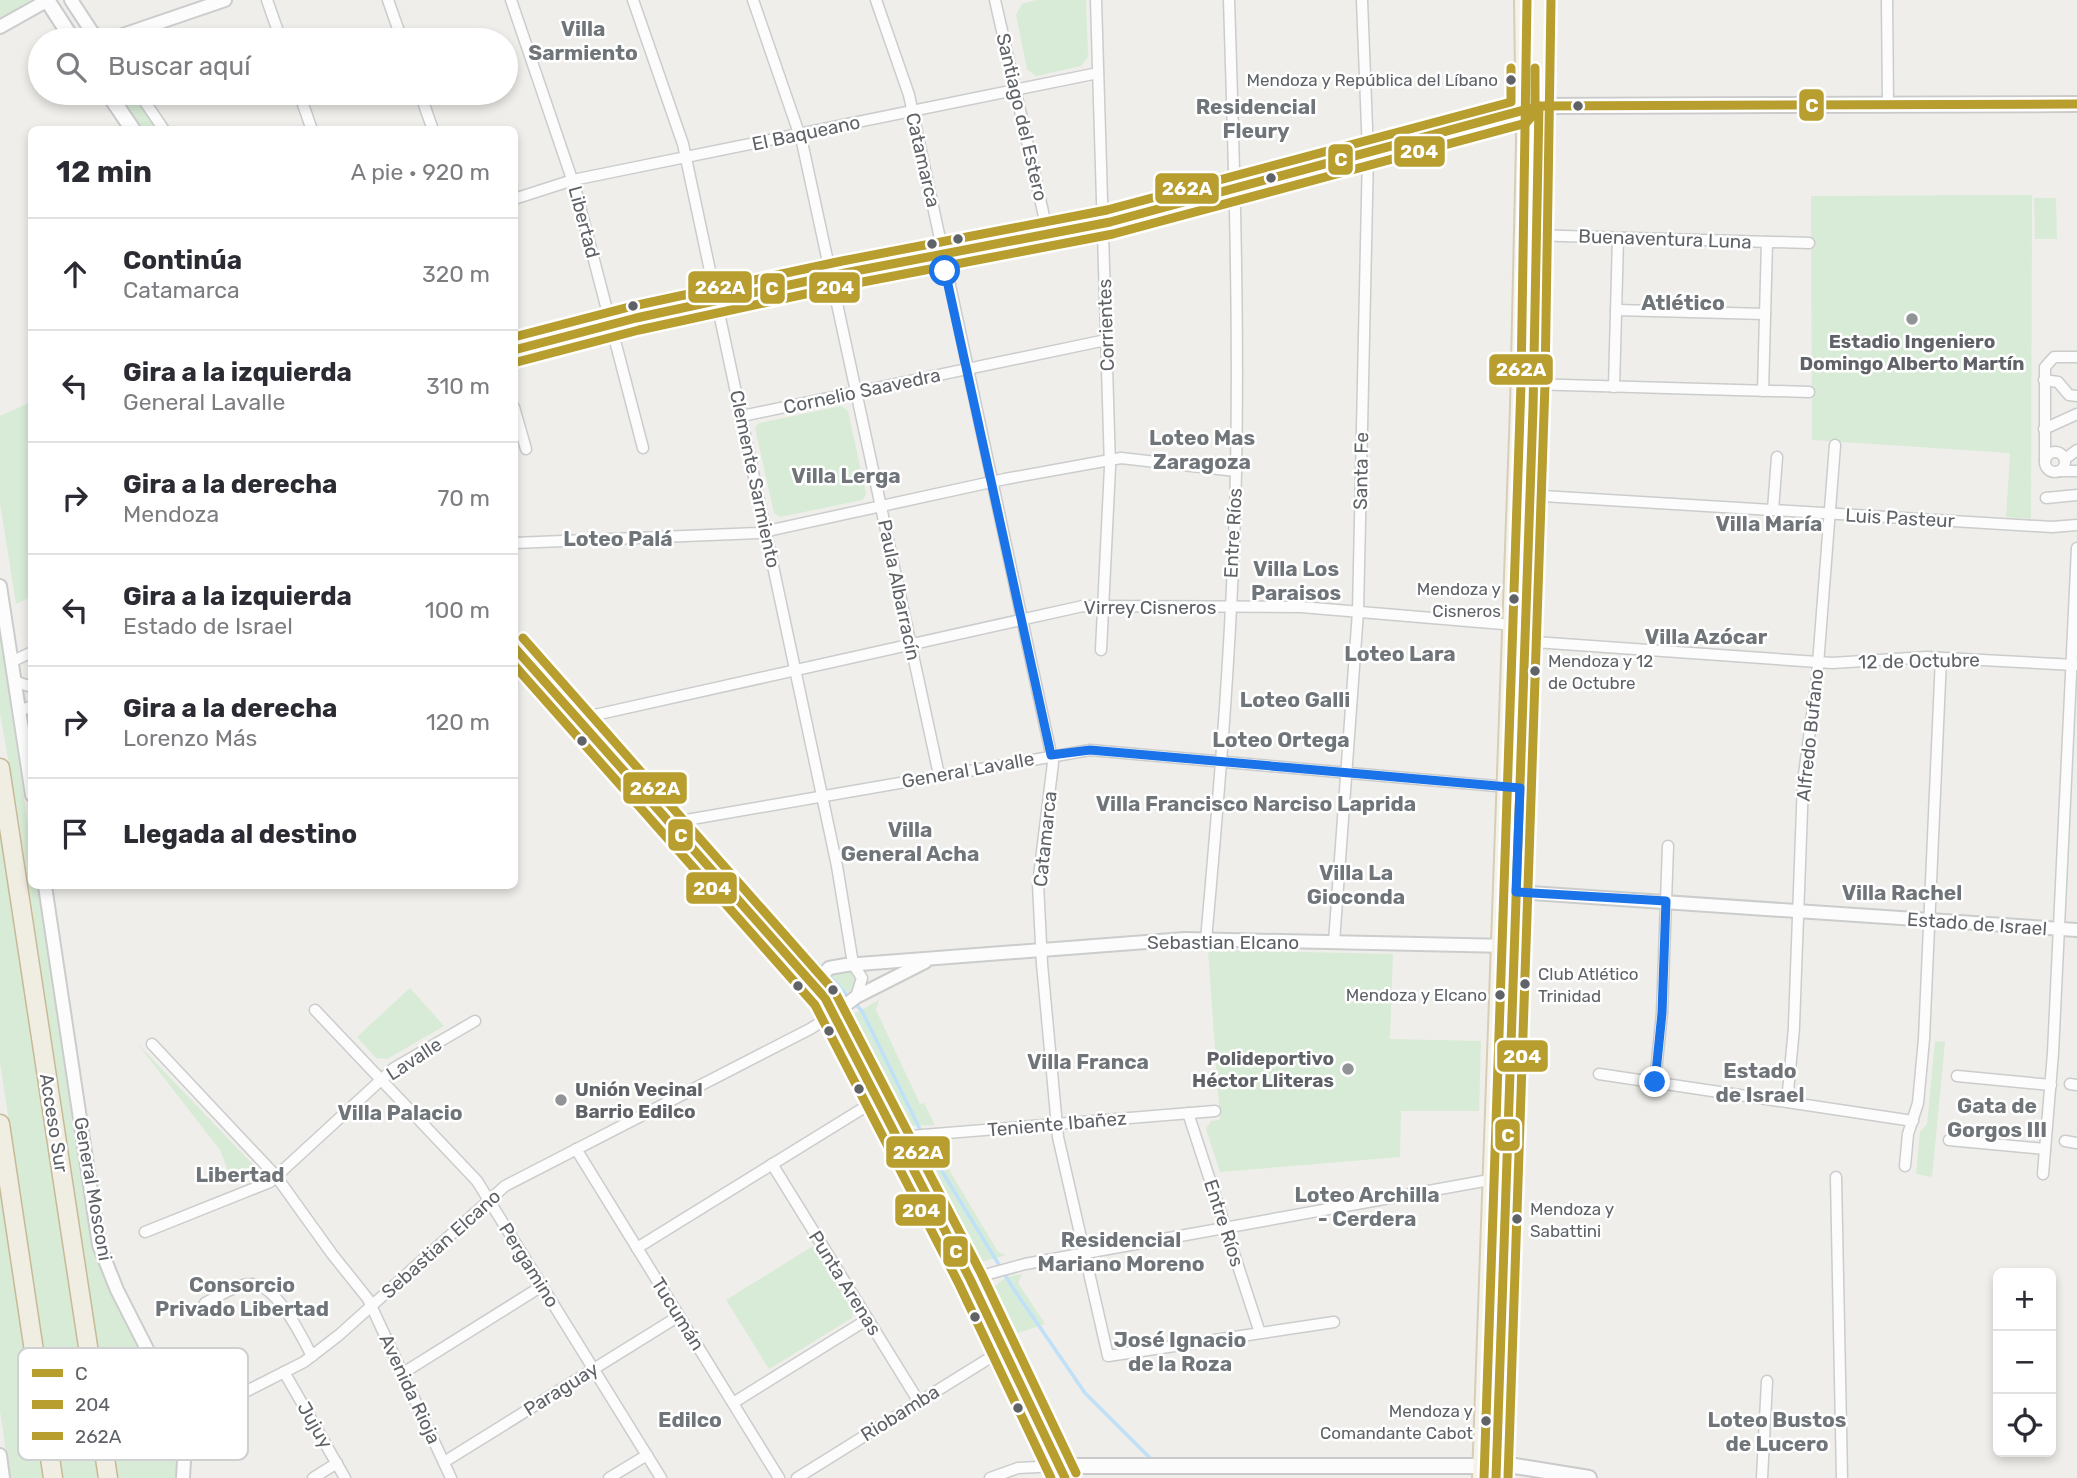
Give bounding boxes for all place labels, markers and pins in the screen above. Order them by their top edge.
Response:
place label: Mendoza y República del Líbano [1247,70,1498,90]
marker: Mendoza y República del Líbano [1504,73,1518,87]
unlabelled marker [1571,99,1585,113]
unlabelled marker [1264,171,1278,185]
unlabelled marker [951,232,965,246]
unlabelled marker [925,237,939,251]
unlabelled marker [626,299,640,313]
marker: Estadio Ingeniero Domingo Alberto Martín [1904,311,1920,327]
place label: Estadio Ingeniero Domingo Alberto Martín [1799,330,2025,375]
place label: Mendoza y Cisneros [1417,579,1501,621]
marker: Mendoza y Cisneros [1507,592,1521,606]
place label: Mendoza y 12 de Octubre [1548,651,1653,693]
marker: Mendoza y 12 de Octubre [1528,664,1542,678]
unlabelled marker [575,734,589,748]
place label: Club Atlético Trinidad [1538,964,1639,1006]
marker: Club Atlético Trinidad [1518,977,1532,991]
unlabelled marker [791,979,805,993]
unlabelled marker [826,983,840,997]
place label: Mendoza y Elcano [1346,985,1487,1005]
marker: Mendoza y Elcano [1493,988,1507,1002]
unlabelled marker [822,1024,836,1038]
place label: Polideportivo Héctor Lliteras [1192,1047,1334,1092]
marker: Polideportivo Héctor Lliteras [1340,1061,1356,1077]
place label: Unión Vecinal Barrio Edilco [575,1078,703,1123]
unlabelled marker [852,1082,866,1096]
marker: Unión Vecinal Barrio Edilco [553,1092,569,1108]
place label: Mendoza y Sabattini [1530,1199,1614,1241]
marker: Mendoza y Sabattini [1510,1212,1524,1226]
unlabelled marker [968,1310,982,1324]
unlabelled marker [1011,1401,1025,1415]
place label: Mendoza y Comandante Cabot [1320,1401,1473,1443]
marker: Mendoza y Comandante Cabot [1479,1414,1493,1428]

